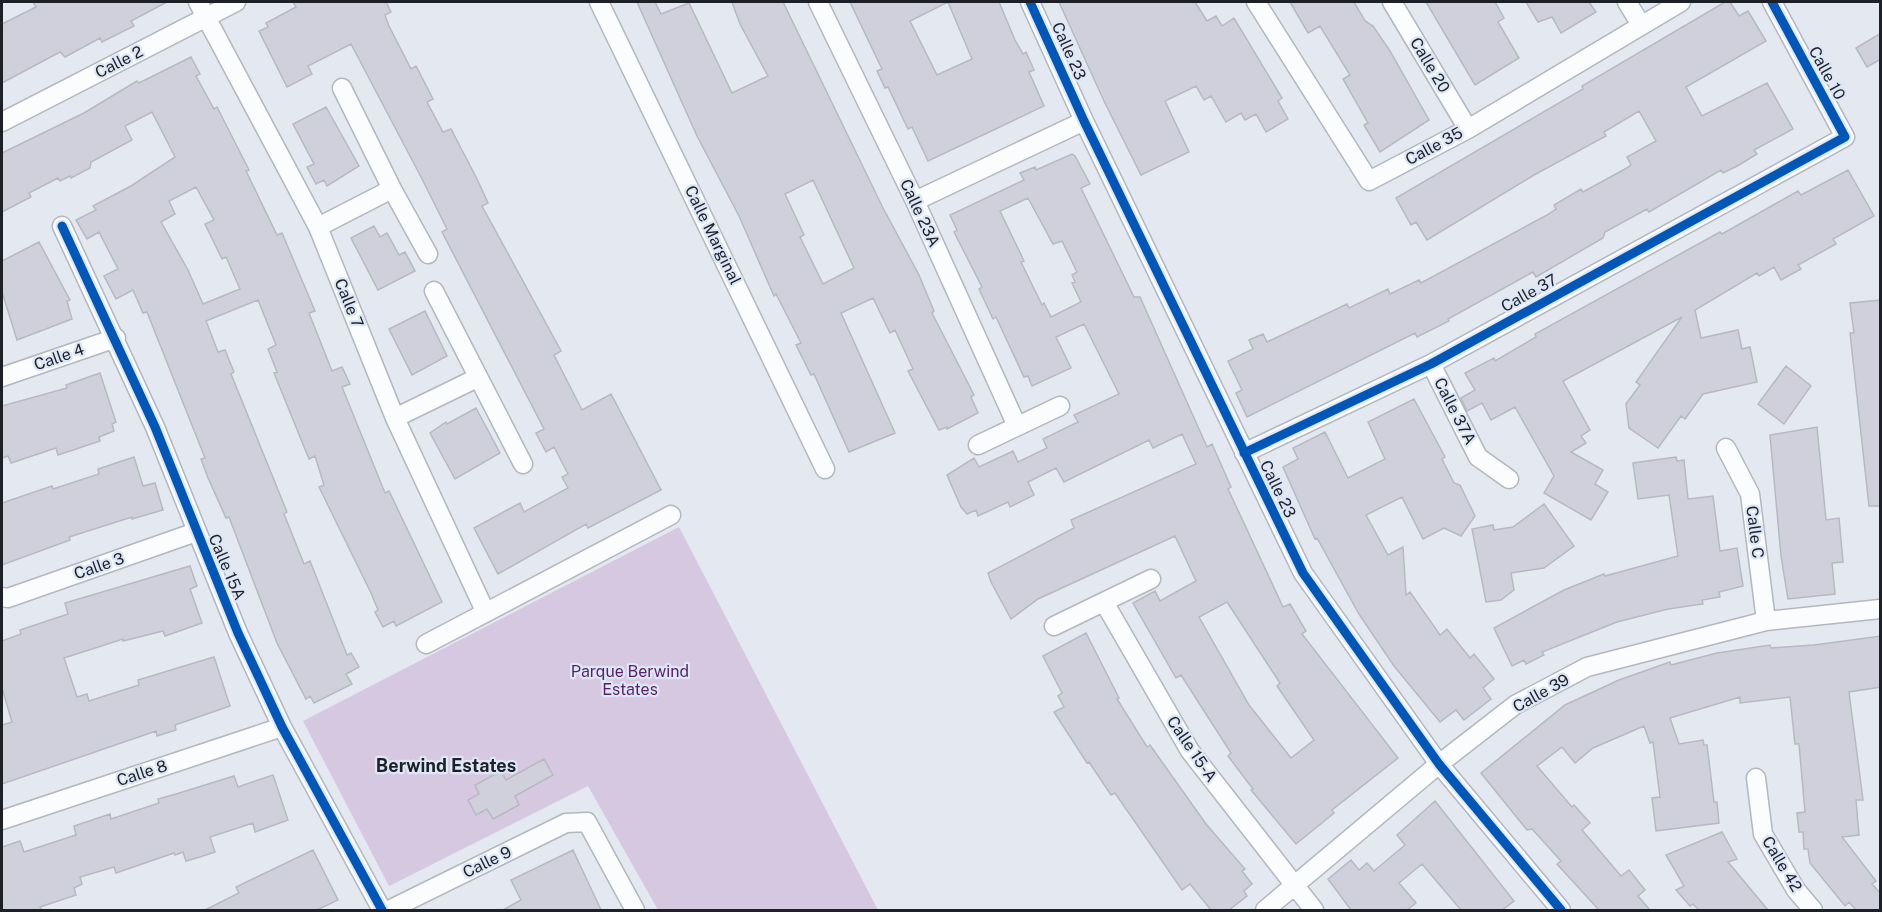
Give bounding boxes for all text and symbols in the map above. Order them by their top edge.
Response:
street label: Calle 23 [1048,19,1090,83]
street label: Calle 20 [1406,34,1454,96]
street label: Calle 2 [92,42,146,82]
street label: Calle 10 [1805,43,1849,103]
street label: Calle 35 [1402,123,1466,169]
street label: Calle 23A [896,176,944,250]
street label: Calle Marginal [681,183,745,288]
street label: Calle 37 [1498,270,1560,316]
street label: Calle 7 [331,276,367,330]
street label: Calle 4 [31,340,87,374]
street label: Calle 37A [1430,374,1480,448]
street label: Calle 23 [1256,457,1300,521]
street label: Calle C [1742,505,1768,559]
street label: Calle 15A [205,531,249,603]
street label: Calle 3 [71,549,127,583]
park label: Parque Berwind Estates [571,662,689,699]
street label: Calle 39 [1509,670,1573,716]
street label: Calle 15-A [1163,712,1221,786]
district label: Berwind Estates [376,755,516,776]
street label: Calle 8 [114,756,170,790]
street label: Calle 42 [1758,833,1806,895]
street label: Calle 9 [460,842,514,882]

